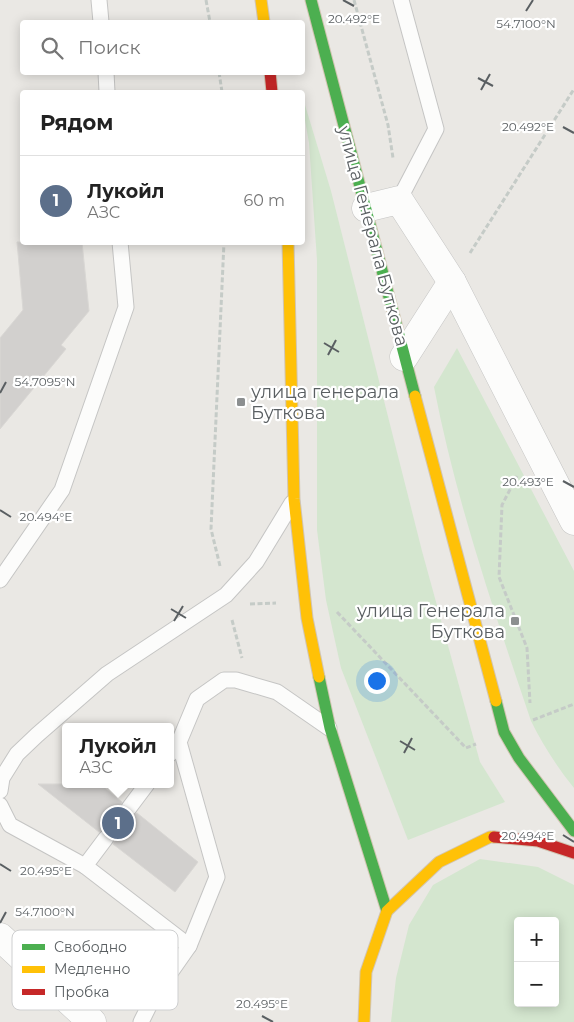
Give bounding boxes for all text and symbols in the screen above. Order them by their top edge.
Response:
text: 20.492°E [328,11,380,26]
text: 54.7100°N [496,16,556,31]
search box [20,20,305,75]
icon: search [38,34,66,62]
text: Поиск [78,36,141,59]
text: Рядом [40,110,113,135]
text: 20.492°E [502,119,554,134]
street label: улица Генерала Буткова [333,122,413,349]
text: Лукойл [87,180,164,203]
text: 1 [53,191,59,210]
text: 60 m [243,191,285,210]
text: АЗС [87,203,120,222]
text: 54.7095°N [15,374,75,389]
place label: улица генерала Буткова [250,381,399,424]
marker: улица генерала Буткова [235,396,247,408]
text: 20.493°E [502,474,554,489]
text: 20.494°E [20,509,72,524]
place label: улица Генерала Буткова [356,600,505,643]
marker: улица Генерала Буткова [509,615,521,627]
your location [364,668,390,694]
popup [62,723,174,788]
text: Лукойл [79,735,157,758]
text: АЗС [79,758,113,777]
pin: 1 [102,804,134,842]
text: 20.494°E [502,828,554,843]
text: 20.495°E [20,863,72,878]
text: 54.7100°N [15,904,75,919]
map controls [514,917,559,1007]
button: + [514,917,559,962]
legend [12,930,178,1010]
text: Свободно [54,938,127,956]
text: Медленно [54,960,130,978]
button: − [514,962,559,1007]
text: Пробка [54,983,109,1001]
text: 20.495°E [236,996,288,1011]

